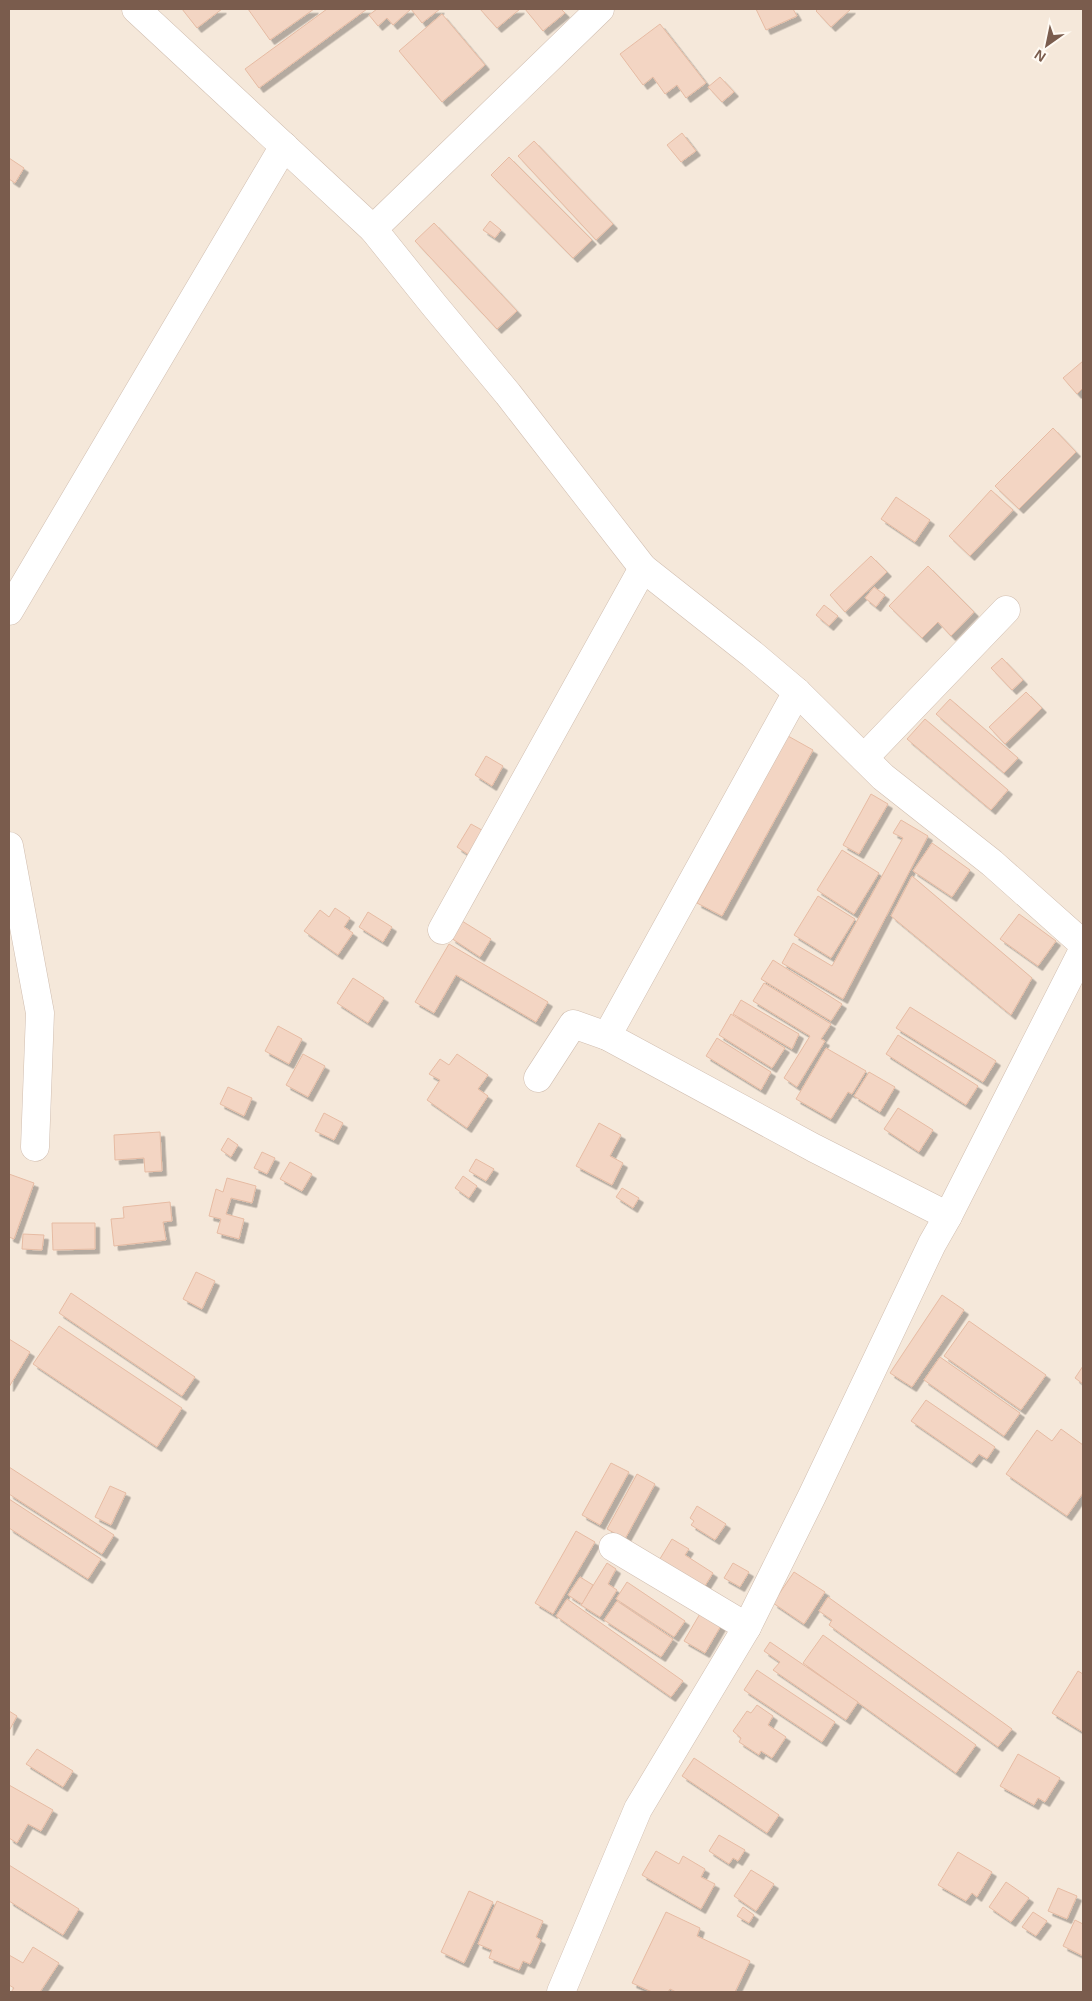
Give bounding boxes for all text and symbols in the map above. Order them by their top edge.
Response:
north arrow [1022,20,1072,70]
text: N [1031,46,1049,65]

